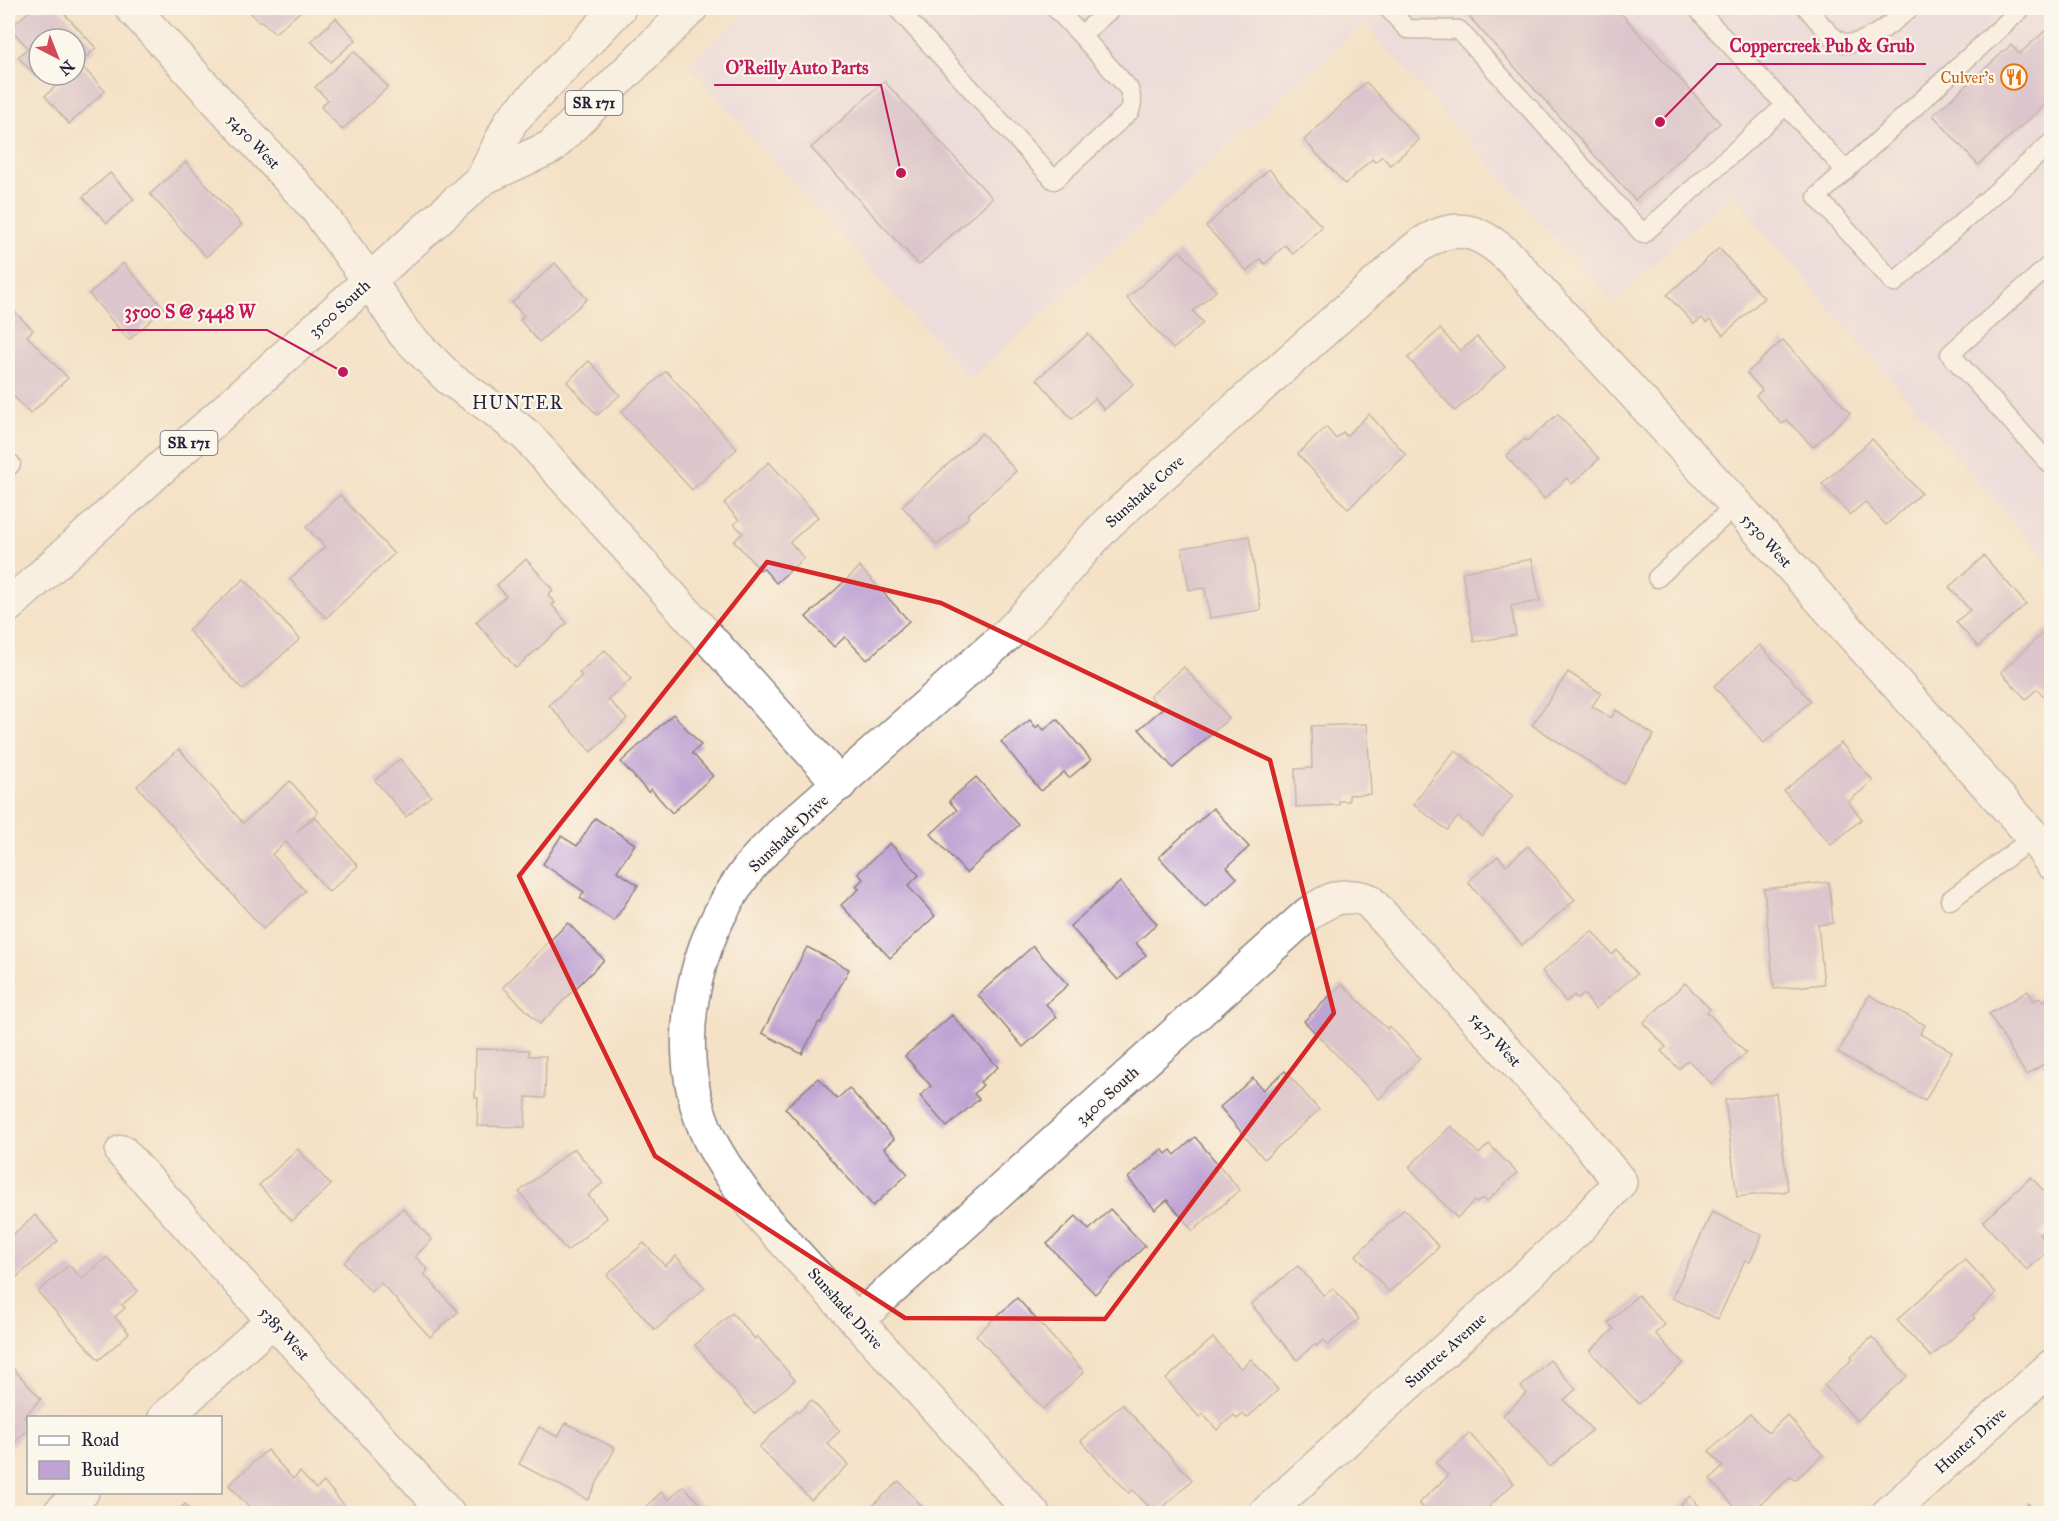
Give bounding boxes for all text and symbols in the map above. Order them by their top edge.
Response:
north arrow [27,27,87,87]
callout: Coppercreek Pub & Grub [1717,28,1926,64]
text: Coppercreek Pub & Grub [1729,35,1915,58]
callout: O'Reilly Auto Parts [714,49,881,85]
text: N [55,56,78,80]
text: O'Reilly Auto Parts [725,57,869,80]
restaurant icon: Culver's [1999,62,2029,92]
place label: Culver's [1940,68,1994,87]
road number: SR 171 [566,91,622,115]
street label: 5450 West [223,110,284,173]
street label: 3500 South [305,276,374,341]
callout: 3500 S @ 5448 W [112,294,267,330]
text: 3500 S @ 5448 W [125,301,256,324]
district label: HUNTER [472,392,564,414]
road number: SR 171 [160,431,218,455]
street label: Sunshade Cove [1101,451,1188,532]
street label: 5530 West [1737,509,1796,572]
street label: Sunshade Drive [745,791,832,876]
street label: 5475 West [1466,1008,1525,1071]
street label: 3400 South [1072,1062,1143,1128]
street label: Sunshade Drive [804,1264,887,1353]
street label: 5385 West [256,1302,314,1364]
street label: Suntree Avenue [1401,1309,1490,1392]
street label: Hunter Drive [1931,1403,2010,1477]
legend [27,1416,222,1494]
text: Road [81,1429,119,1451]
text: Building [81,1459,145,1482]

